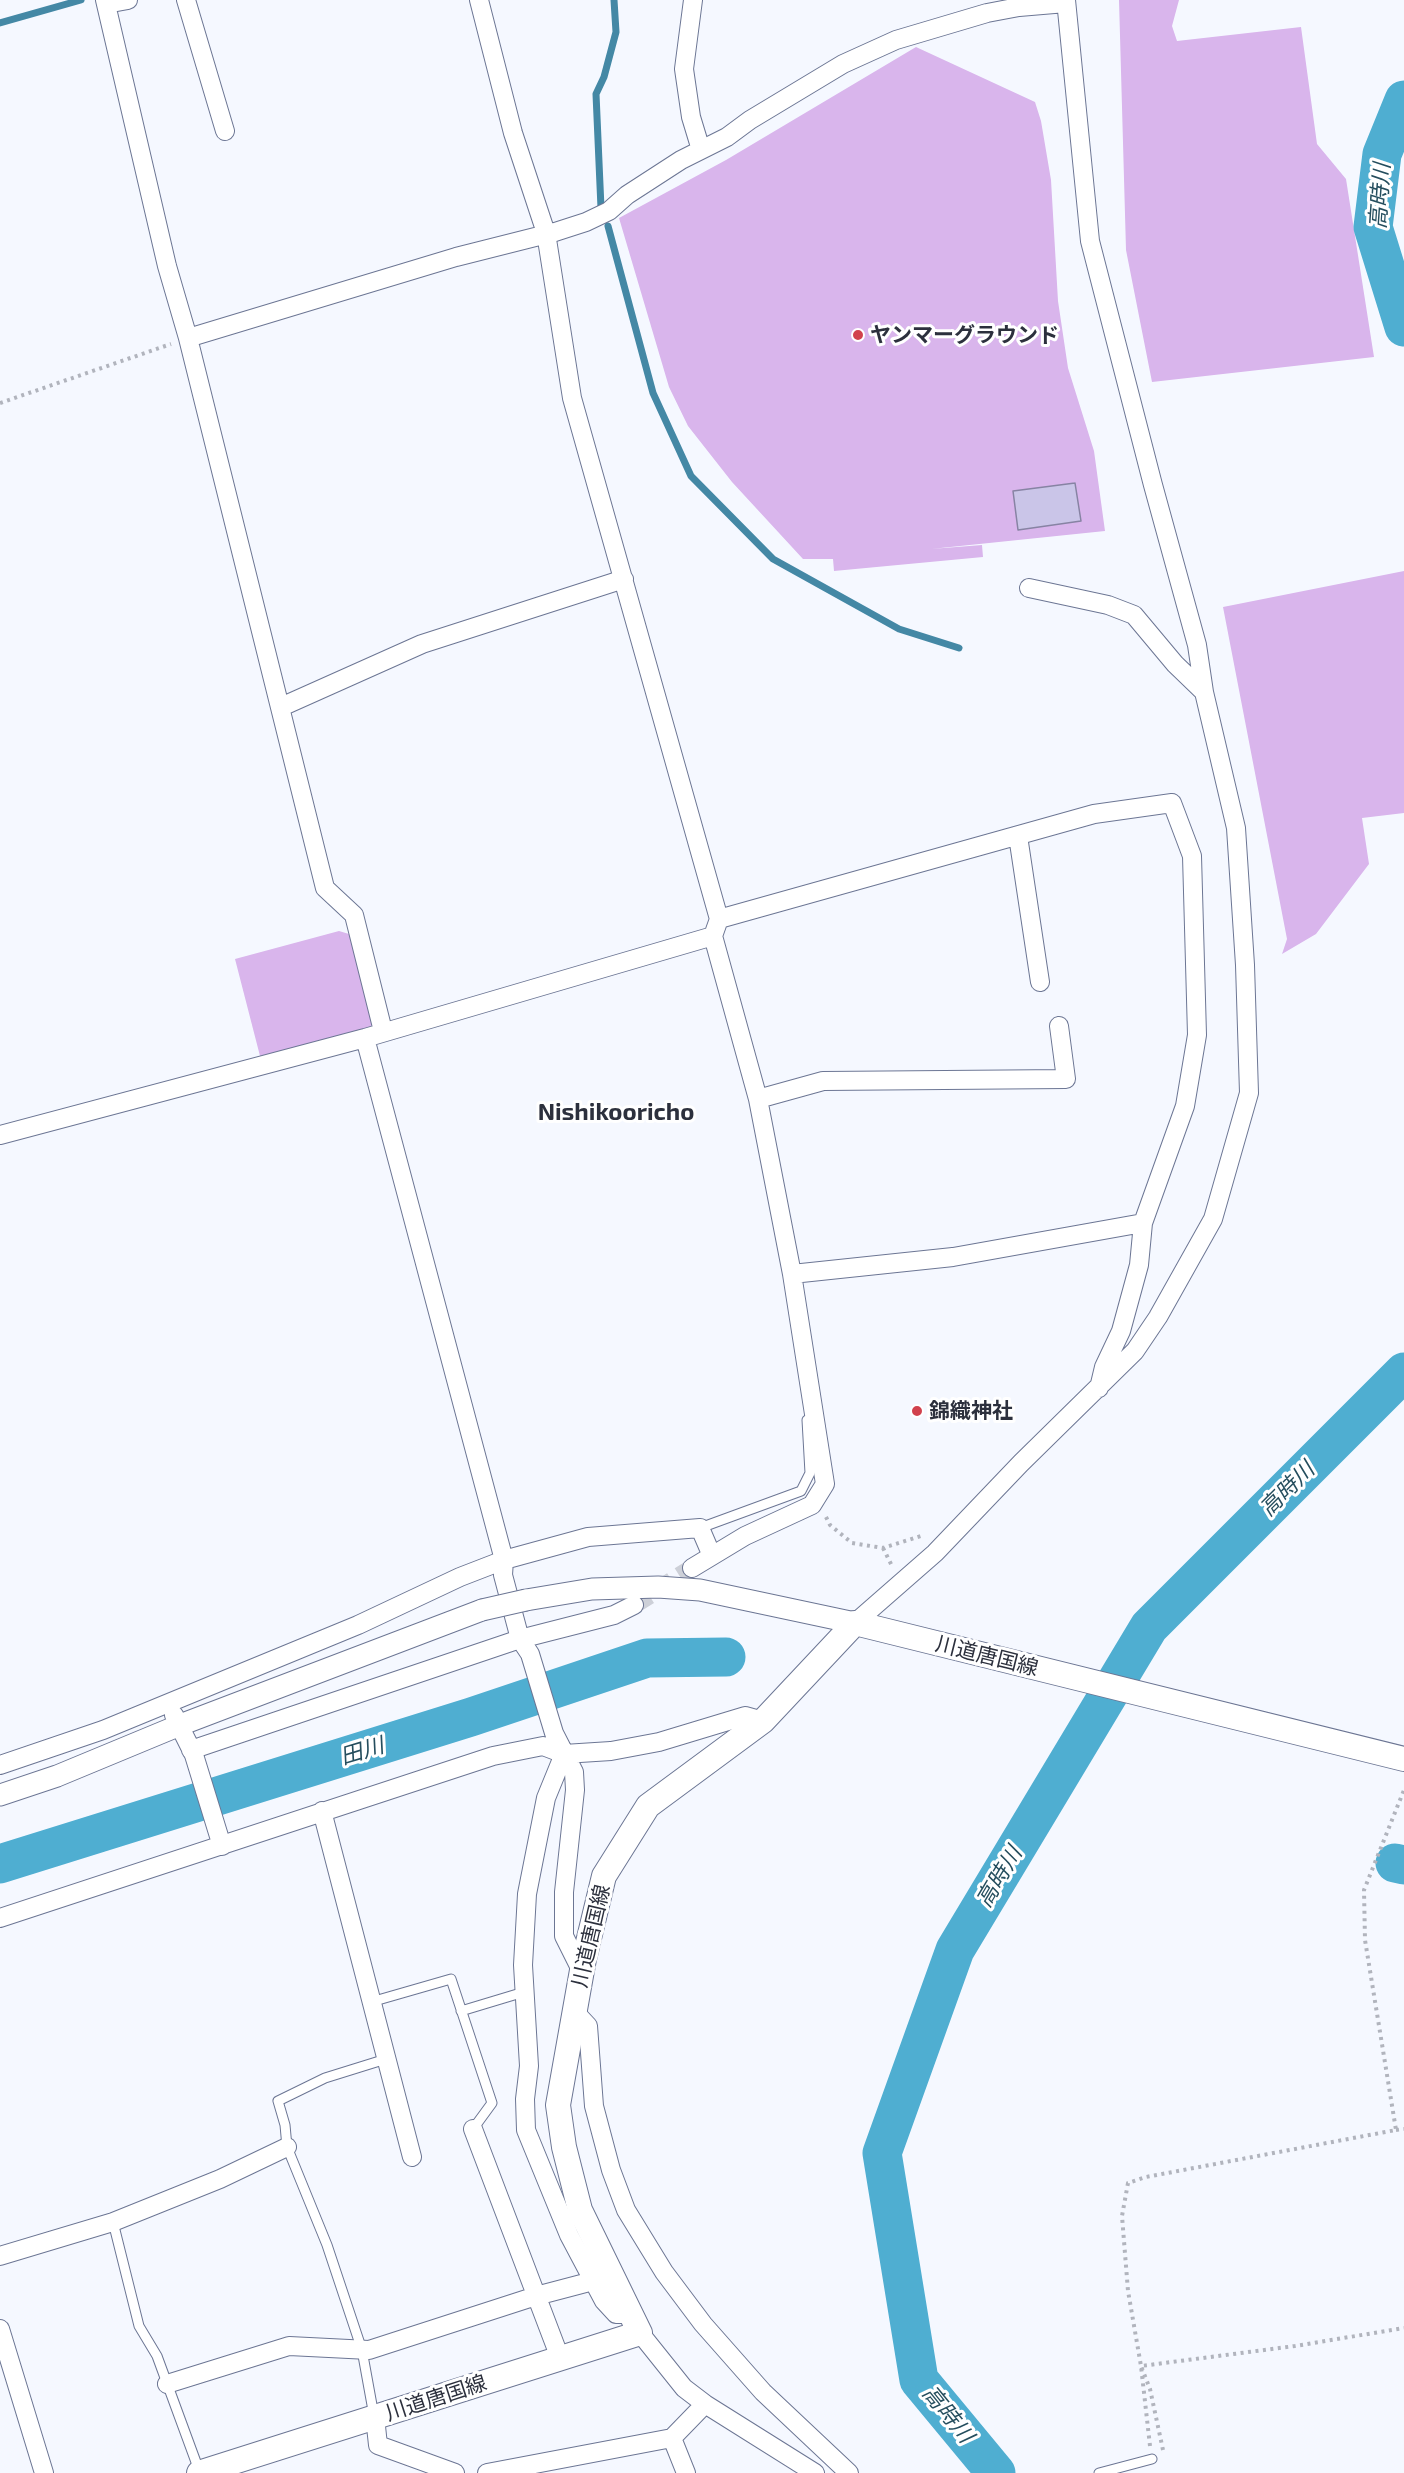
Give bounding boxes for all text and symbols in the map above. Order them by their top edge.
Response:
water label: 高時川 [1365,162,1395,230]
place label: ヤンマーグラウンド [870,322,1059,348]
marker: ヤンマーグラウンド [851,328,865,342]
district label: Nishikooricho [538,1098,694,1126]
place label: 錦織神社 [929,1398,1013,1424]
marker: 錦織神社 [910,1404,924,1418]
water label: 高時川 [1254,1456,1320,1522]
street label: 川道唐国線 [933,1631,1041,1681]
water label: 田川 [337,1732,387,1770]
water label: 高時川 [971,1842,1027,1912]
street label: 川道唐国線 [567,1882,615,1990]
street label: 川道唐国線 [382,2370,490,2426]
water label: 高時川 [917,2380,979,2448]

